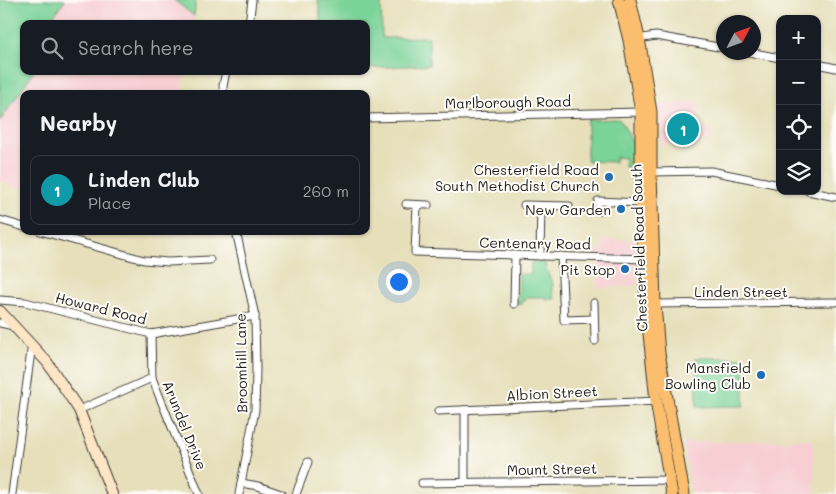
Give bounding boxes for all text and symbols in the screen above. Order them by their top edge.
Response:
north arrow [716,15,761,60]
map controls [776,15,821,195]
button: + [776,15,821,60]
search box [20,20,370,75]
icon: search [38,34,66,62]
text: Search here [78,35,194,60]
button: − [776,60,821,105]
street label: Marlborough Road [445,91,571,113]
button: locate [776,105,821,150]
text: Nearby [40,109,117,136]
pin: 1 [667,110,699,148]
button: layers [776,150,821,195]
place label: Chesterfield Road South Methodist Church [435,160,599,195]
street label: Chesterfield Road South [627,164,651,332]
text: Linden Club [88,167,200,192]
marker: Chesterfield Road South Methodist Church [603,171,615,183]
text: 1 [53,180,61,201]
text: 260 m [303,180,349,201]
text: Place [88,192,131,213]
place label: New Garden [525,200,611,219]
marker: New Garden [615,203,627,215]
street label: Centenary Road [479,233,591,253]
place label: Pit Stop [561,260,615,279]
marker: Pit Stop [619,263,631,275]
your location [386,269,412,295]
street label: Linden Street [694,282,788,301]
street label: Howard Road [54,288,149,329]
street label: Broomhill Lane [231,313,251,413]
place label: Mansfield Bowling Club [665,358,751,393]
marker: Mansfield Bowling Club [755,369,767,381]
street label: Arundel Drive [158,378,212,472]
street label: Albion Street [506,381,598,405]
street label: Mount Street [507,459,597,479]

